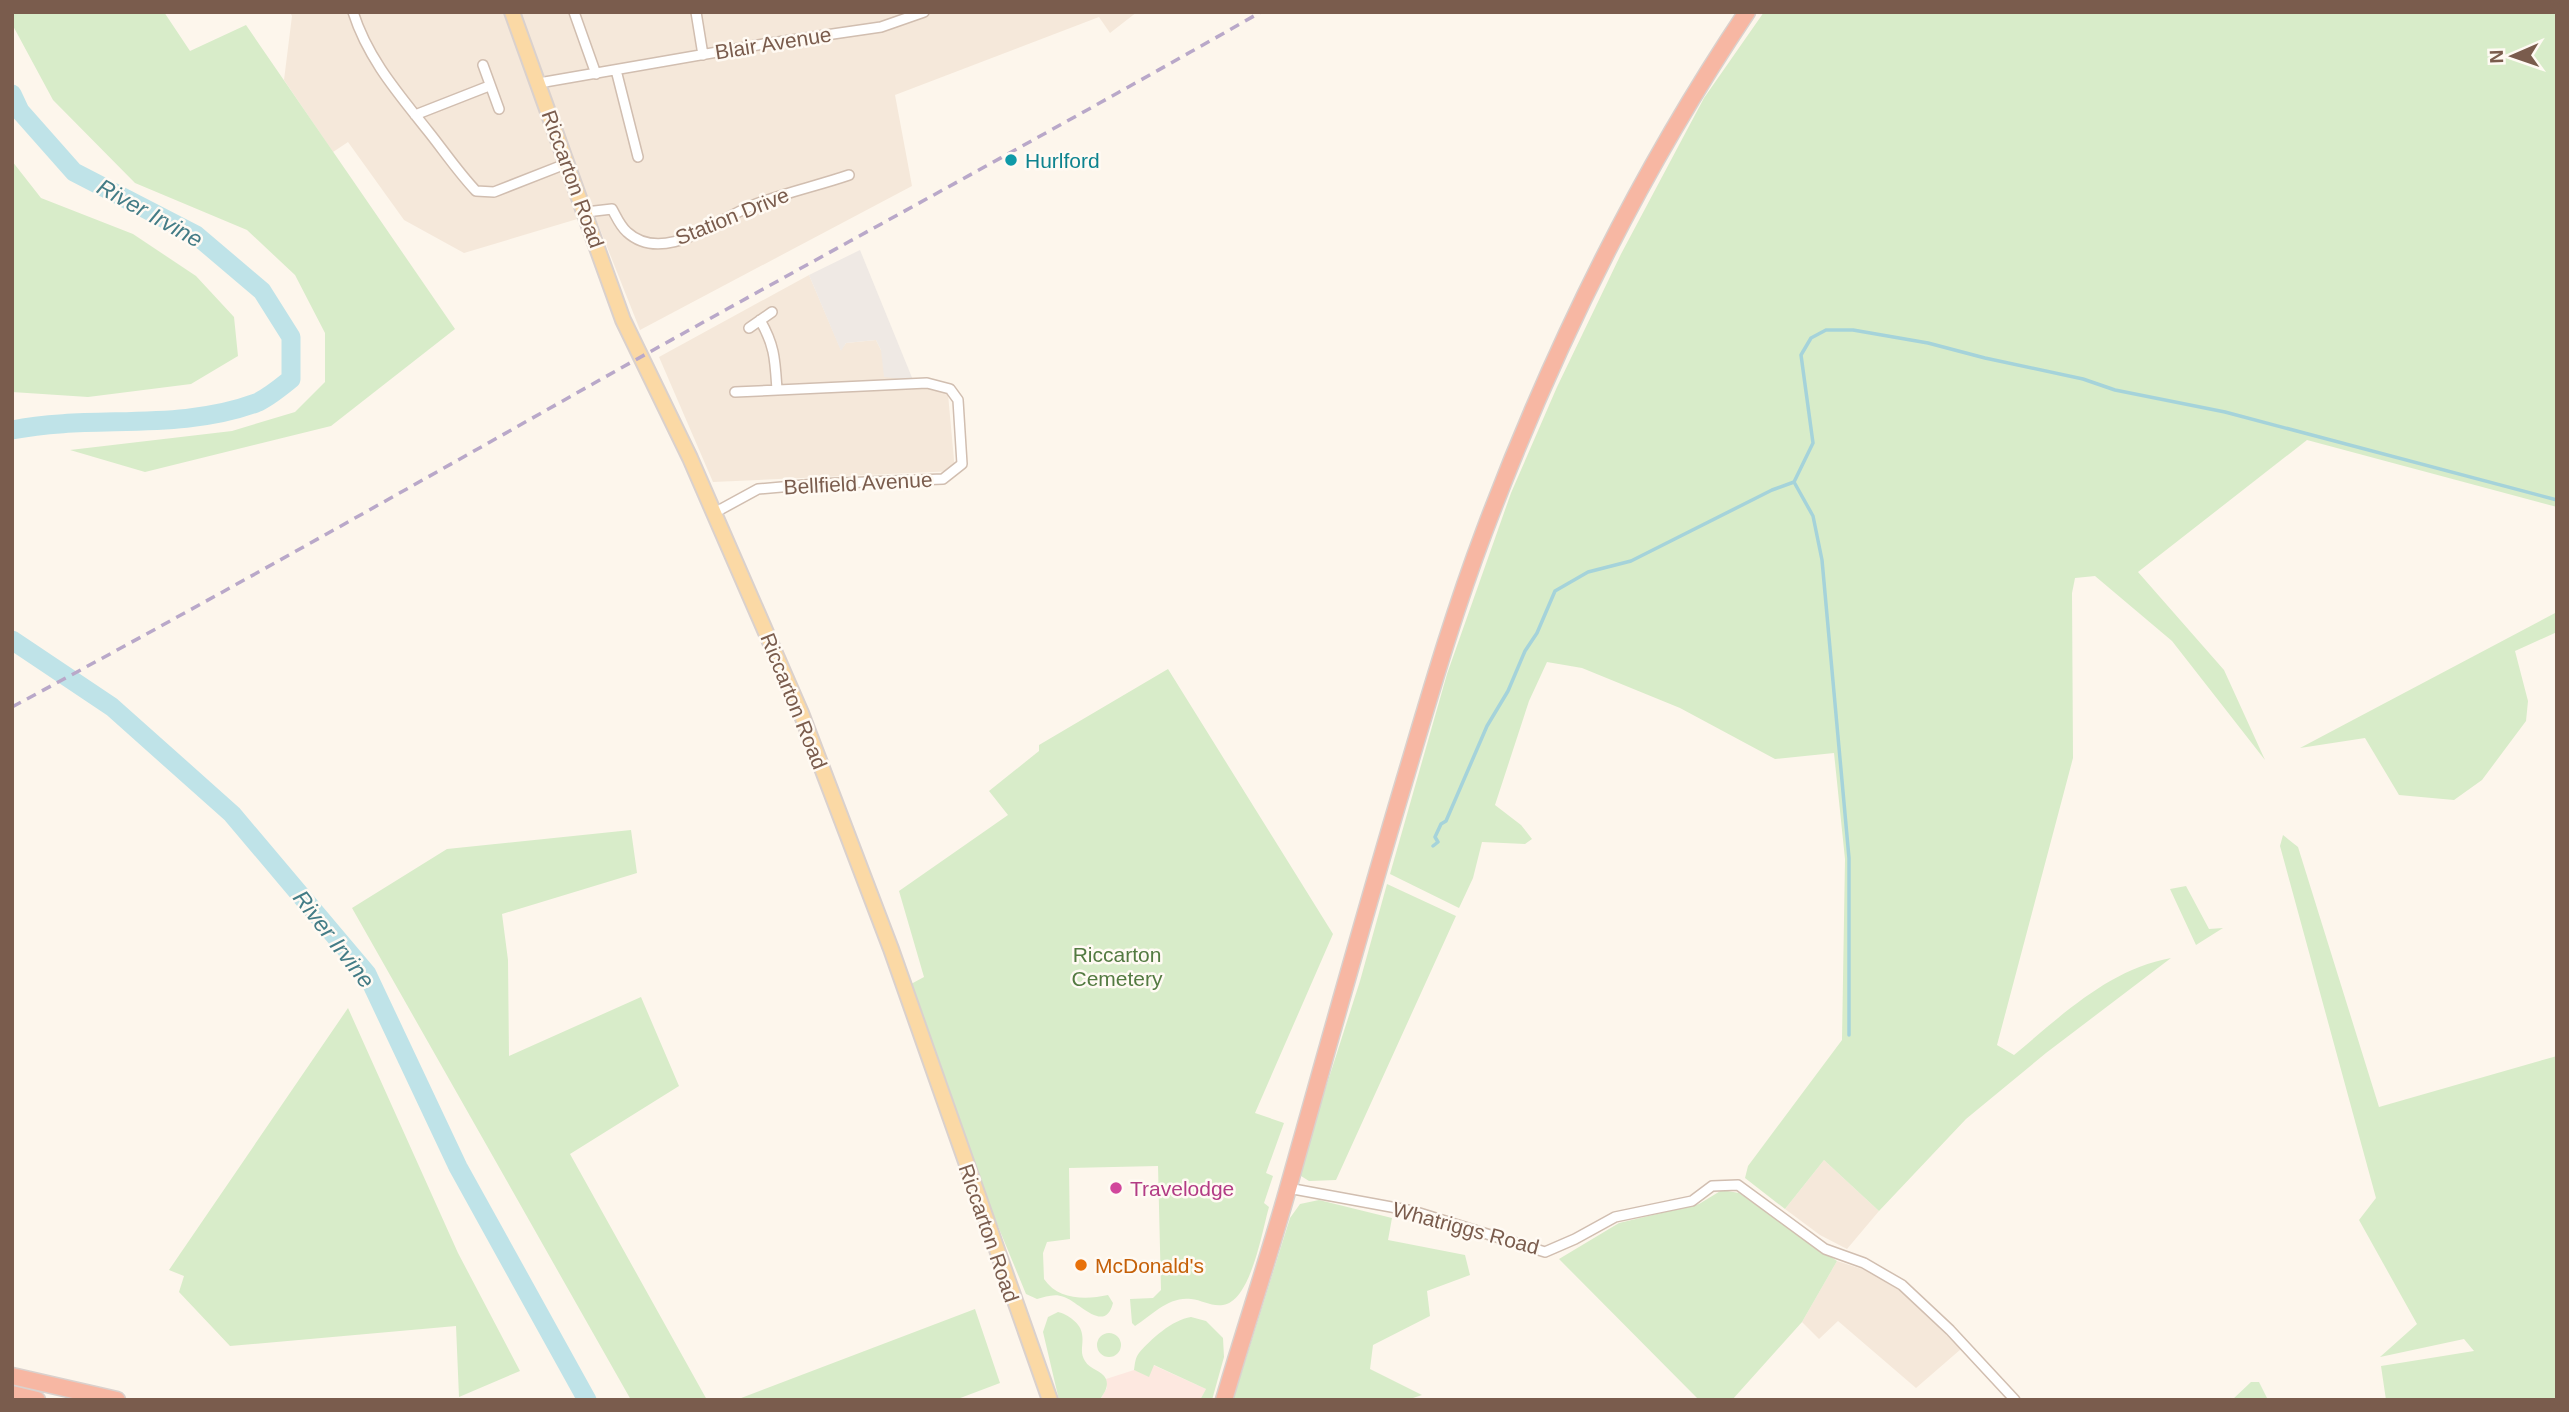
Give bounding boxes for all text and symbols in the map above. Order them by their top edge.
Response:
north arrow [2478,21,2548,91]
street label: Blair Avenue [713,22,833,64]
text: N [2486,49,2507,64]
street label: Riccarton Road [537,107,609,251]
place label: Hurlford [1025,149,1100,172]
marker: Hurlford [1003,152,1019,168]
water label: River Irvine [93,173,207,253]
street label: Station Drive [672,183,792,249]
street label: Bellfield Avenue [783,468,933,498]
street label: Riccarton Road [756,630,832,772]
water label: River Irvine [288,885,380,993]
park label: Riccarton Cemetery [1071,943,1163,990]
street label: Riccarton Road [955,1161,1023,1305]
place label: Travelodge [1130,1177,1234,1200]
marker: Travelodge [1108,1180,1124,1196]
street label: Whatriggs Road [1390,1197,1542,1259]
place label: McDonald's [1095,1254,1204,1277]
marker: McDonald's [1073,1257,1089,1273]

